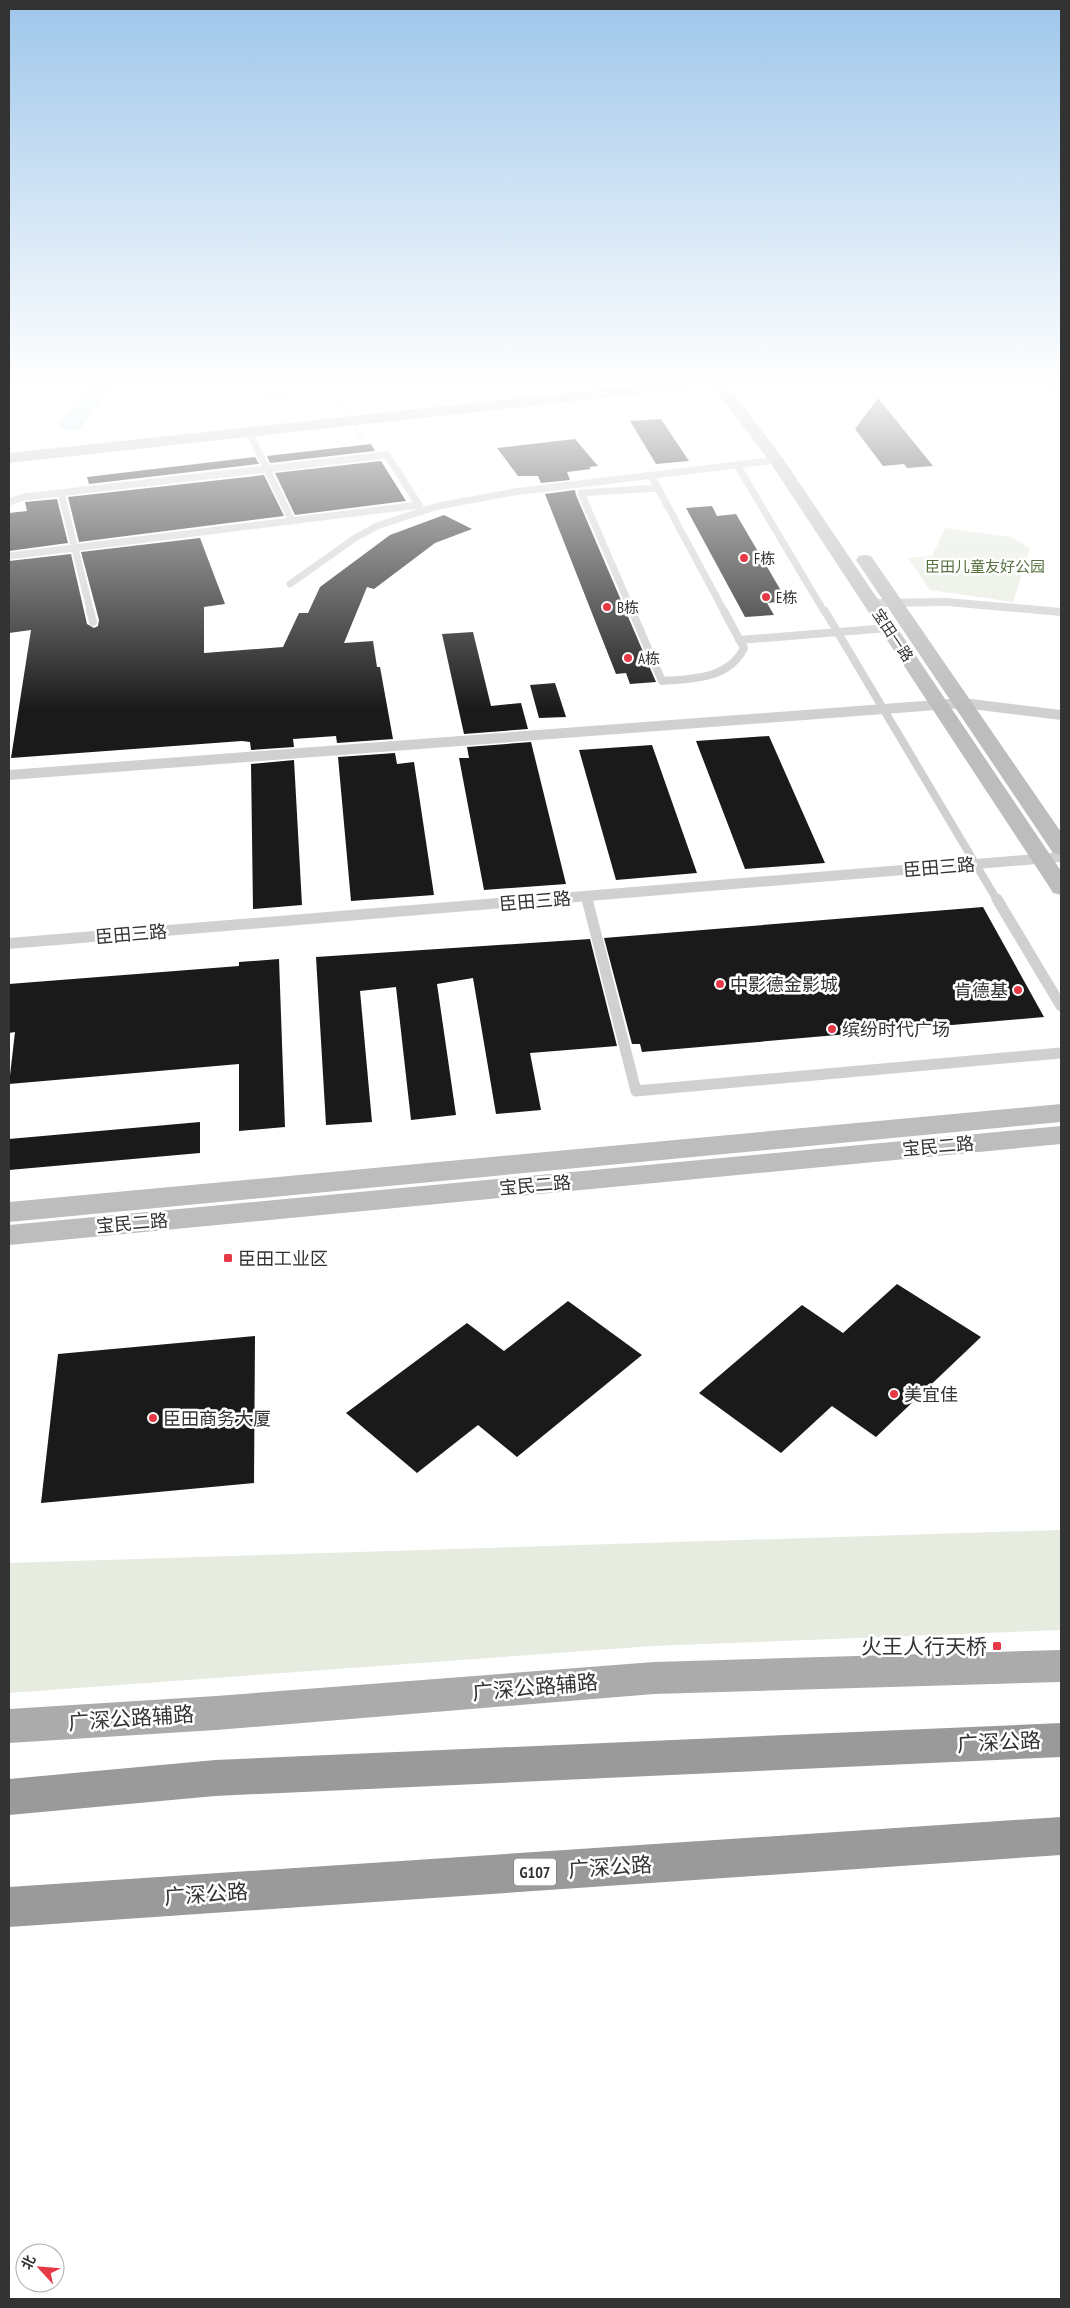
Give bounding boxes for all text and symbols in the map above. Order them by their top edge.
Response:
place label: F栋 [754,549,775,568]
marker: F栋 [738,552,750,564]
park label: 臣田儿童友好公园 [925,557,1045,576]
place label: E栋 [776,588,797,607]
marker: E栋 [760,591,772,603]
place label: B栋 [617,598,639,617]
marker: B栋 [601,601,613,613]
street label: 宝田一路 [868,605,918,665]
place label: A栋 [638,649,660,668]
marker: A栋 [622,652,634,664]
street label: 臣田三路 [902,852,976,882]
street label: 臣田三路 [498,886,572,916]
street label: 臣田三路 [94,919,168,949]
place label: 中影德金影城 [730,973,838,996]
marker: 中影德金影城 [714,978,726,990]
place label: 肯德基 [954,979,1008,1002]
marker: 肯德基 [1012,984,1024,996]
place label: 缤纷时代广场 [842,1018,950,1041]
marker: 缤纷时代广场 [826,1023,838,1035]
street label: 宝民二路 [901,1131,975,1161]
street label: 宝民二路 [498,1170,572,1200]
street label: 宝民二路 [95,1208,169,1238]
place label: 臣田工业区 [238,1247,328,1270]
marker: 臣田工业区 [222,1252,234,1264]
place label: 美宜佳 [904,1383,958,1406]
marker: 美宜佳 [888,1388,900,1400]
place label: 臣田商务大厦 [163,1407,271,1430]
marker: 臣田商务大厦 [147,1412,159,1424]
place label: 火王人行天桥 [861,1633,987,1660]
marker: 火王人行天桥 [991,1640,1003,1652]
street label: 广深公路辅路 [471,1668,599,1706]
street label: 广深公路辅路 [67,1700,195,1736]
street label: 广深公路 [956,1726,1042,1758]
street label: 广深公路 [567,1851,653,1883]
road number: G107 [514,1858,556,1885]
street label: 广深公路 [163,1878,249,1910]
north arrow [15,2243,65,2293]
text: 北 [17,2252,39,2273]

